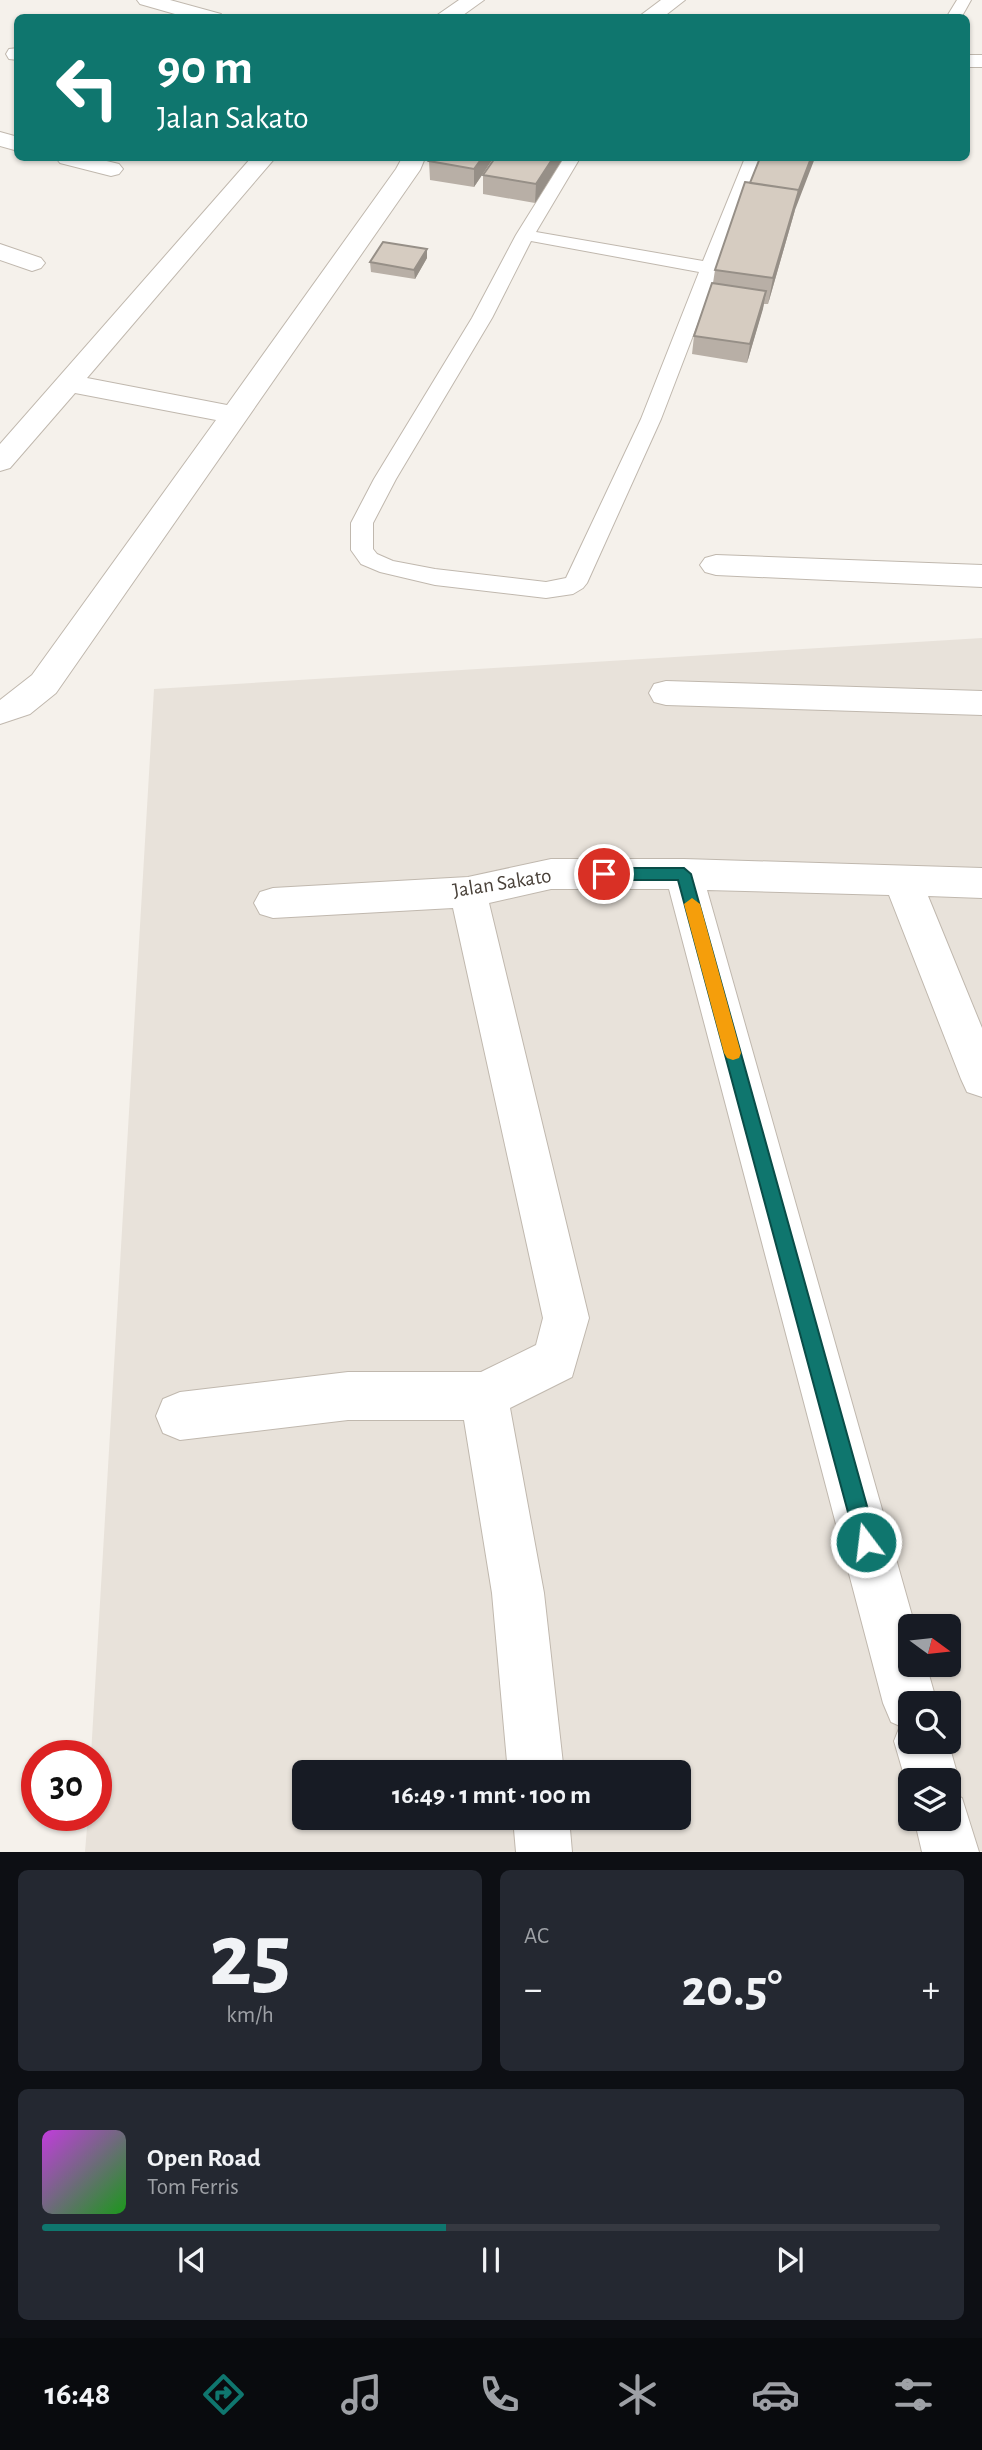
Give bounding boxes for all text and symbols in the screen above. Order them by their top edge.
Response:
icon: left [42,42,133,133]
text: 90 m [157,44,253,93]
text: Jalan Sakato [157,102,309,134]
pin [574,844,634,904]
icon: arrive [585,855,623,893]
street label: Jalan Sakato [451,865,553,901]
position arrow [829,1505,903,1579]
north arrow [898,1614,961,1676]
map controls [898,1614,961,1831]
button: search [898,1691,961,1754]
speed limit sign: 30 [21,1740,112,1831]
button: layers [898,1768,961,1831]
text: 16:49 · 1 mnt · 100 m [392,1782,591,1808]
text: 25 [209,1911,291,2002]
text: AC [524,1925,549,1948]
text: 20.5° [681,1963,783,2015]
text: − [524,1971,542,2009]
text: + [922,1971,940,2009]
text: km/h [226,2004,274,2027]
text: Open Road [147,2145,261,2171]
text: Tom Ferris [147,2176,239,2199]
icon: previous [173,2241,211,2279]
icon: pause [472,2241,510,2279]
icon: next [771,2241,809,2279]
icon: directions [199,2370,248,2419]
icon: music [337,2370,386,2419]
icon: phone [475,2370,524,2419]
icon: climate [613,2370,662,2419]
icon: car [751,2370,800,2419]
icon: filters [889,2370,938,2419]
text: 16:48 [44,2378,111,2410]

